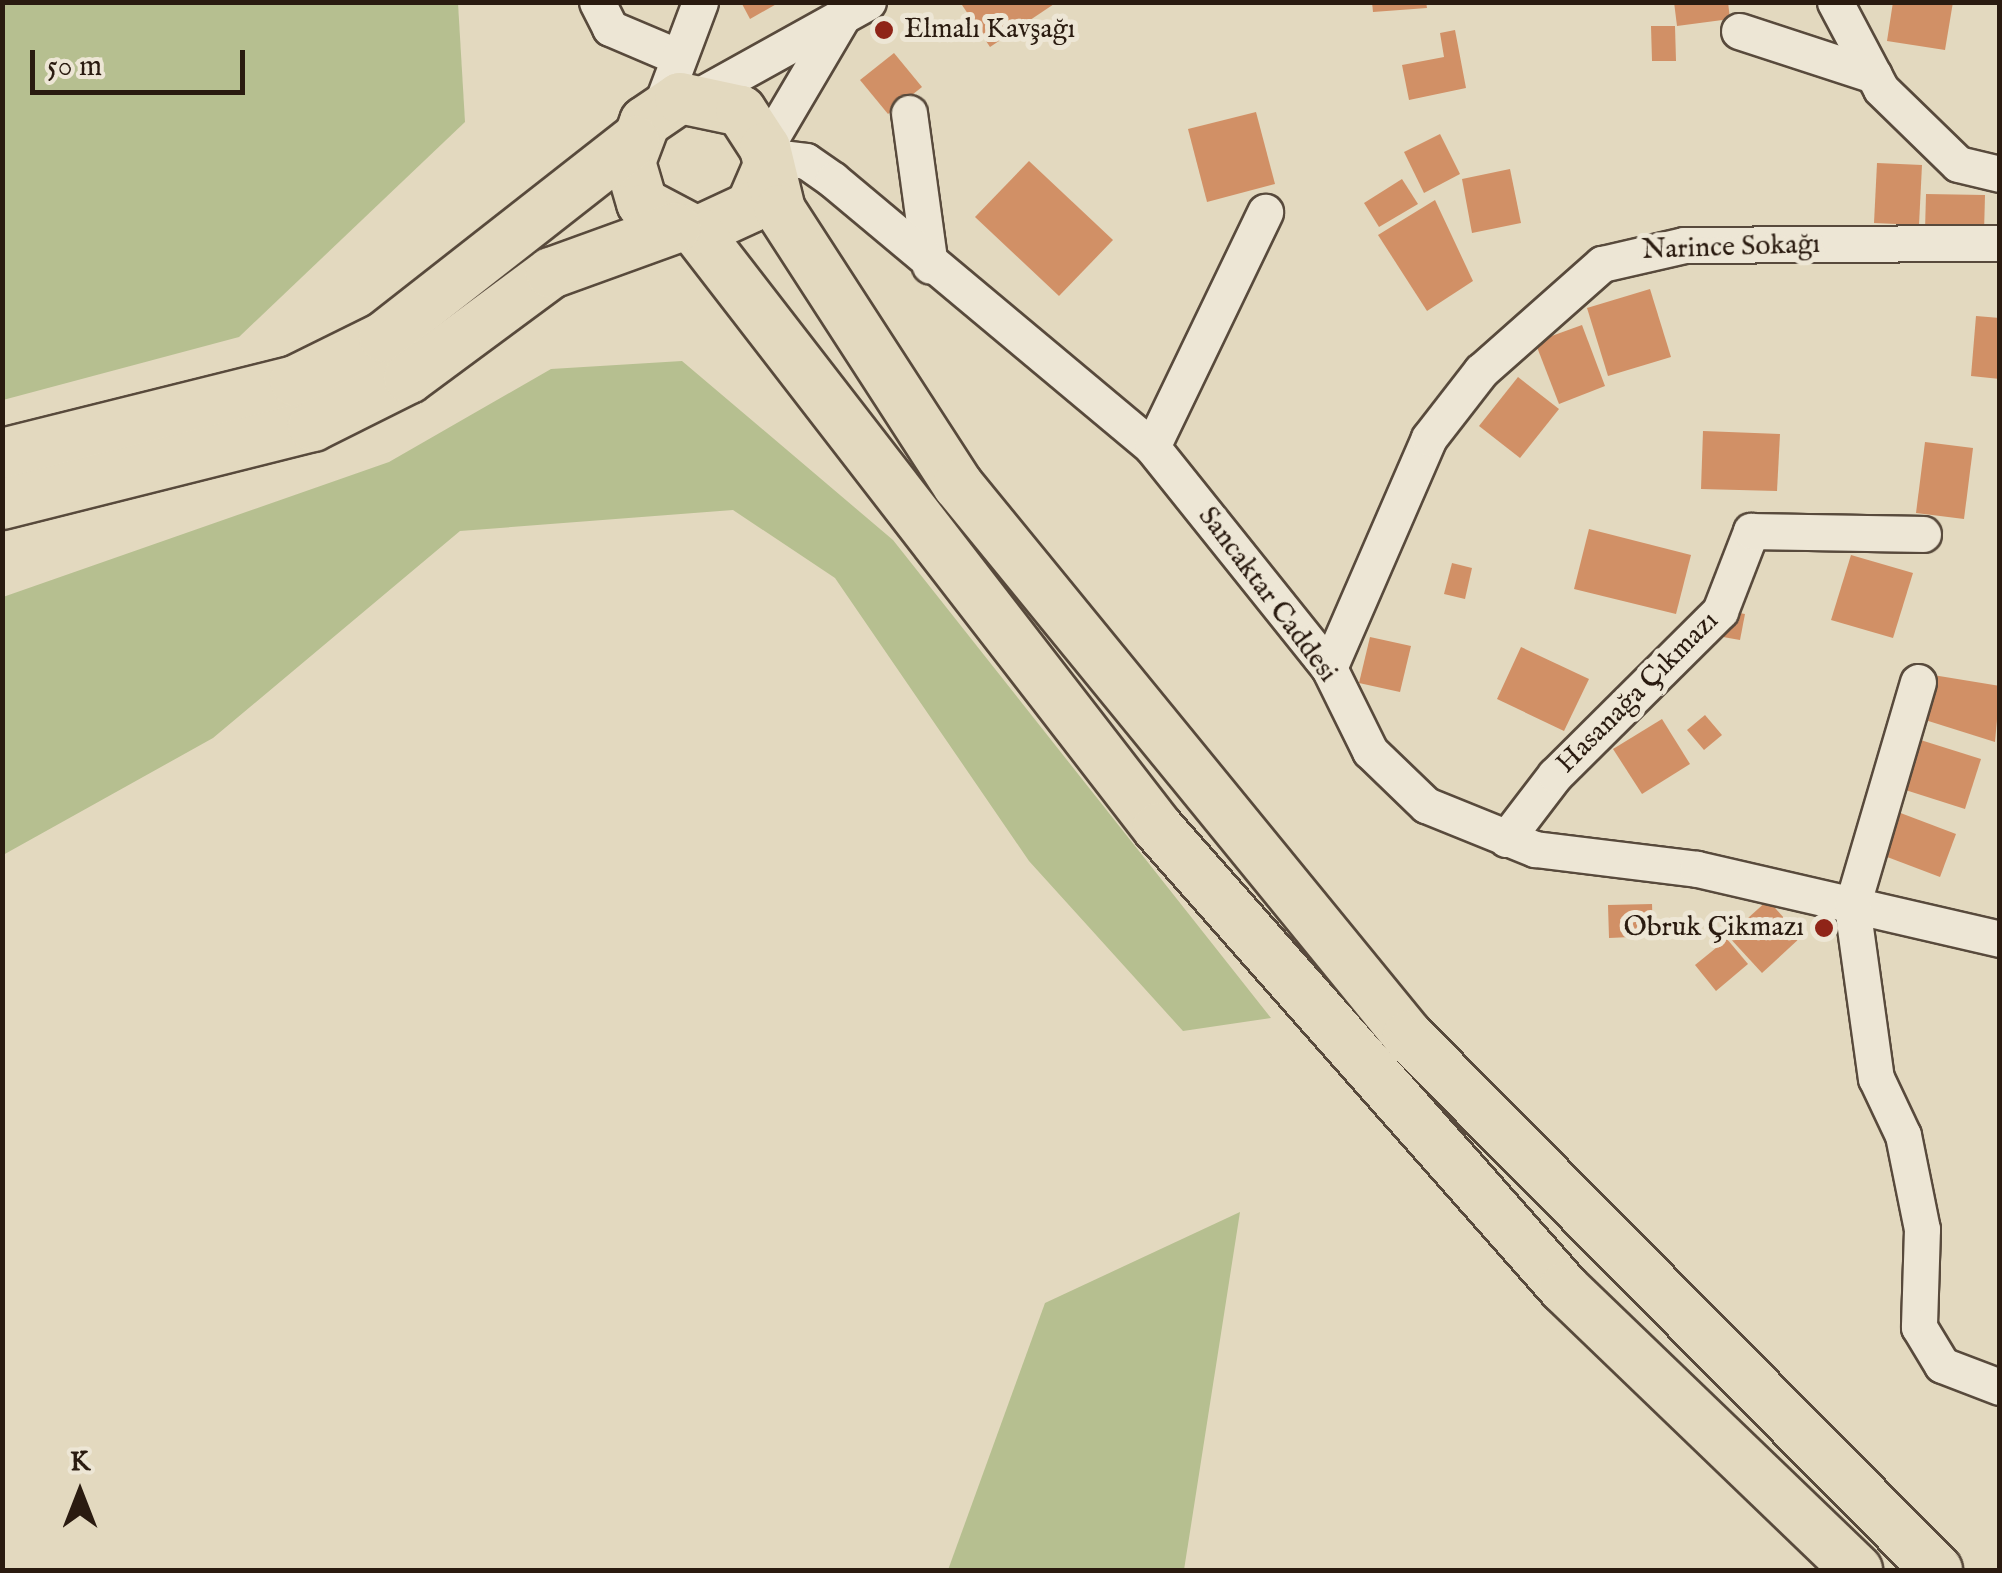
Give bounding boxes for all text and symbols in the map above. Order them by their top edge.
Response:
place label: Elmalı Kavşağı [904,13,1075,47]
marker: Elmalı Kavşağı [873,19,895,41]
scale bar [35,30,250,92]
text: 50 m [47,48,102,86]
street label: Narince Sokağı [1641,228,1821,268]
street label: Sancaktar Caddesi [1190,501,1344,689]
street label: Hasanağa Çıkmazı [1550,605,1726,781]
place label: Obruk Çikmazı [1623,911,1804,945]
marker: Obruk Çikmazı [1813,917,1835,939]
north arrow [30,1443,130,1543]
text: K [70,1445,90,1480]

